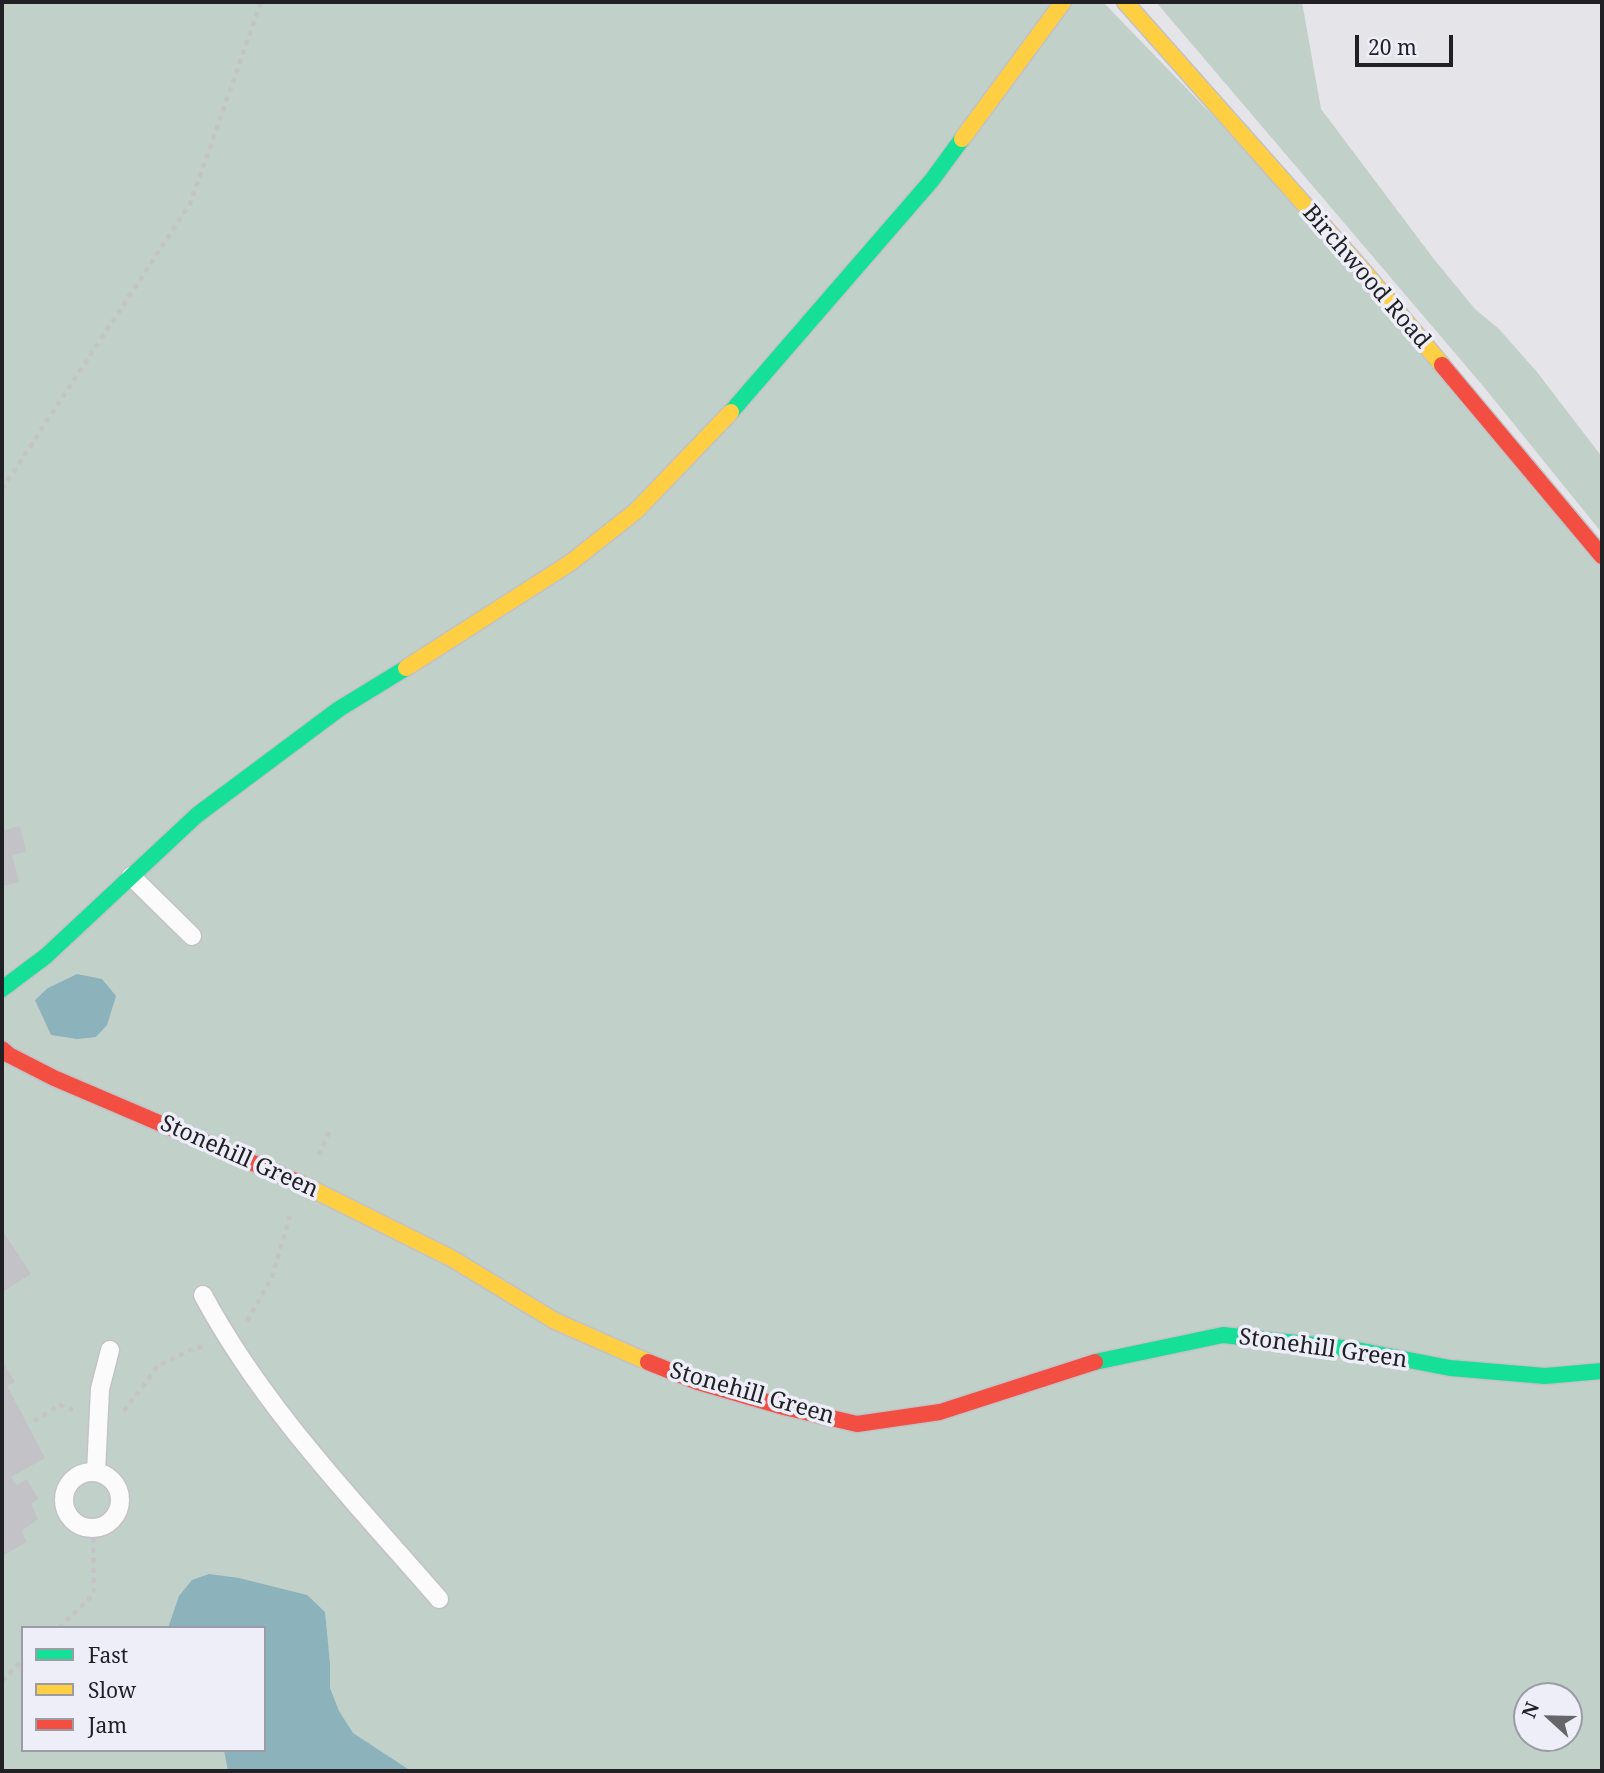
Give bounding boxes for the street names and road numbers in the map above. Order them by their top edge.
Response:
street label: Birchwood Road [1296,200,1436,354]
street label: Stonehill Green [156,1110,322,1204]
street label: Stonehill Green [1237,1324,1409,1374]
street label: Stonehill Green [667,1357,837,1431]

